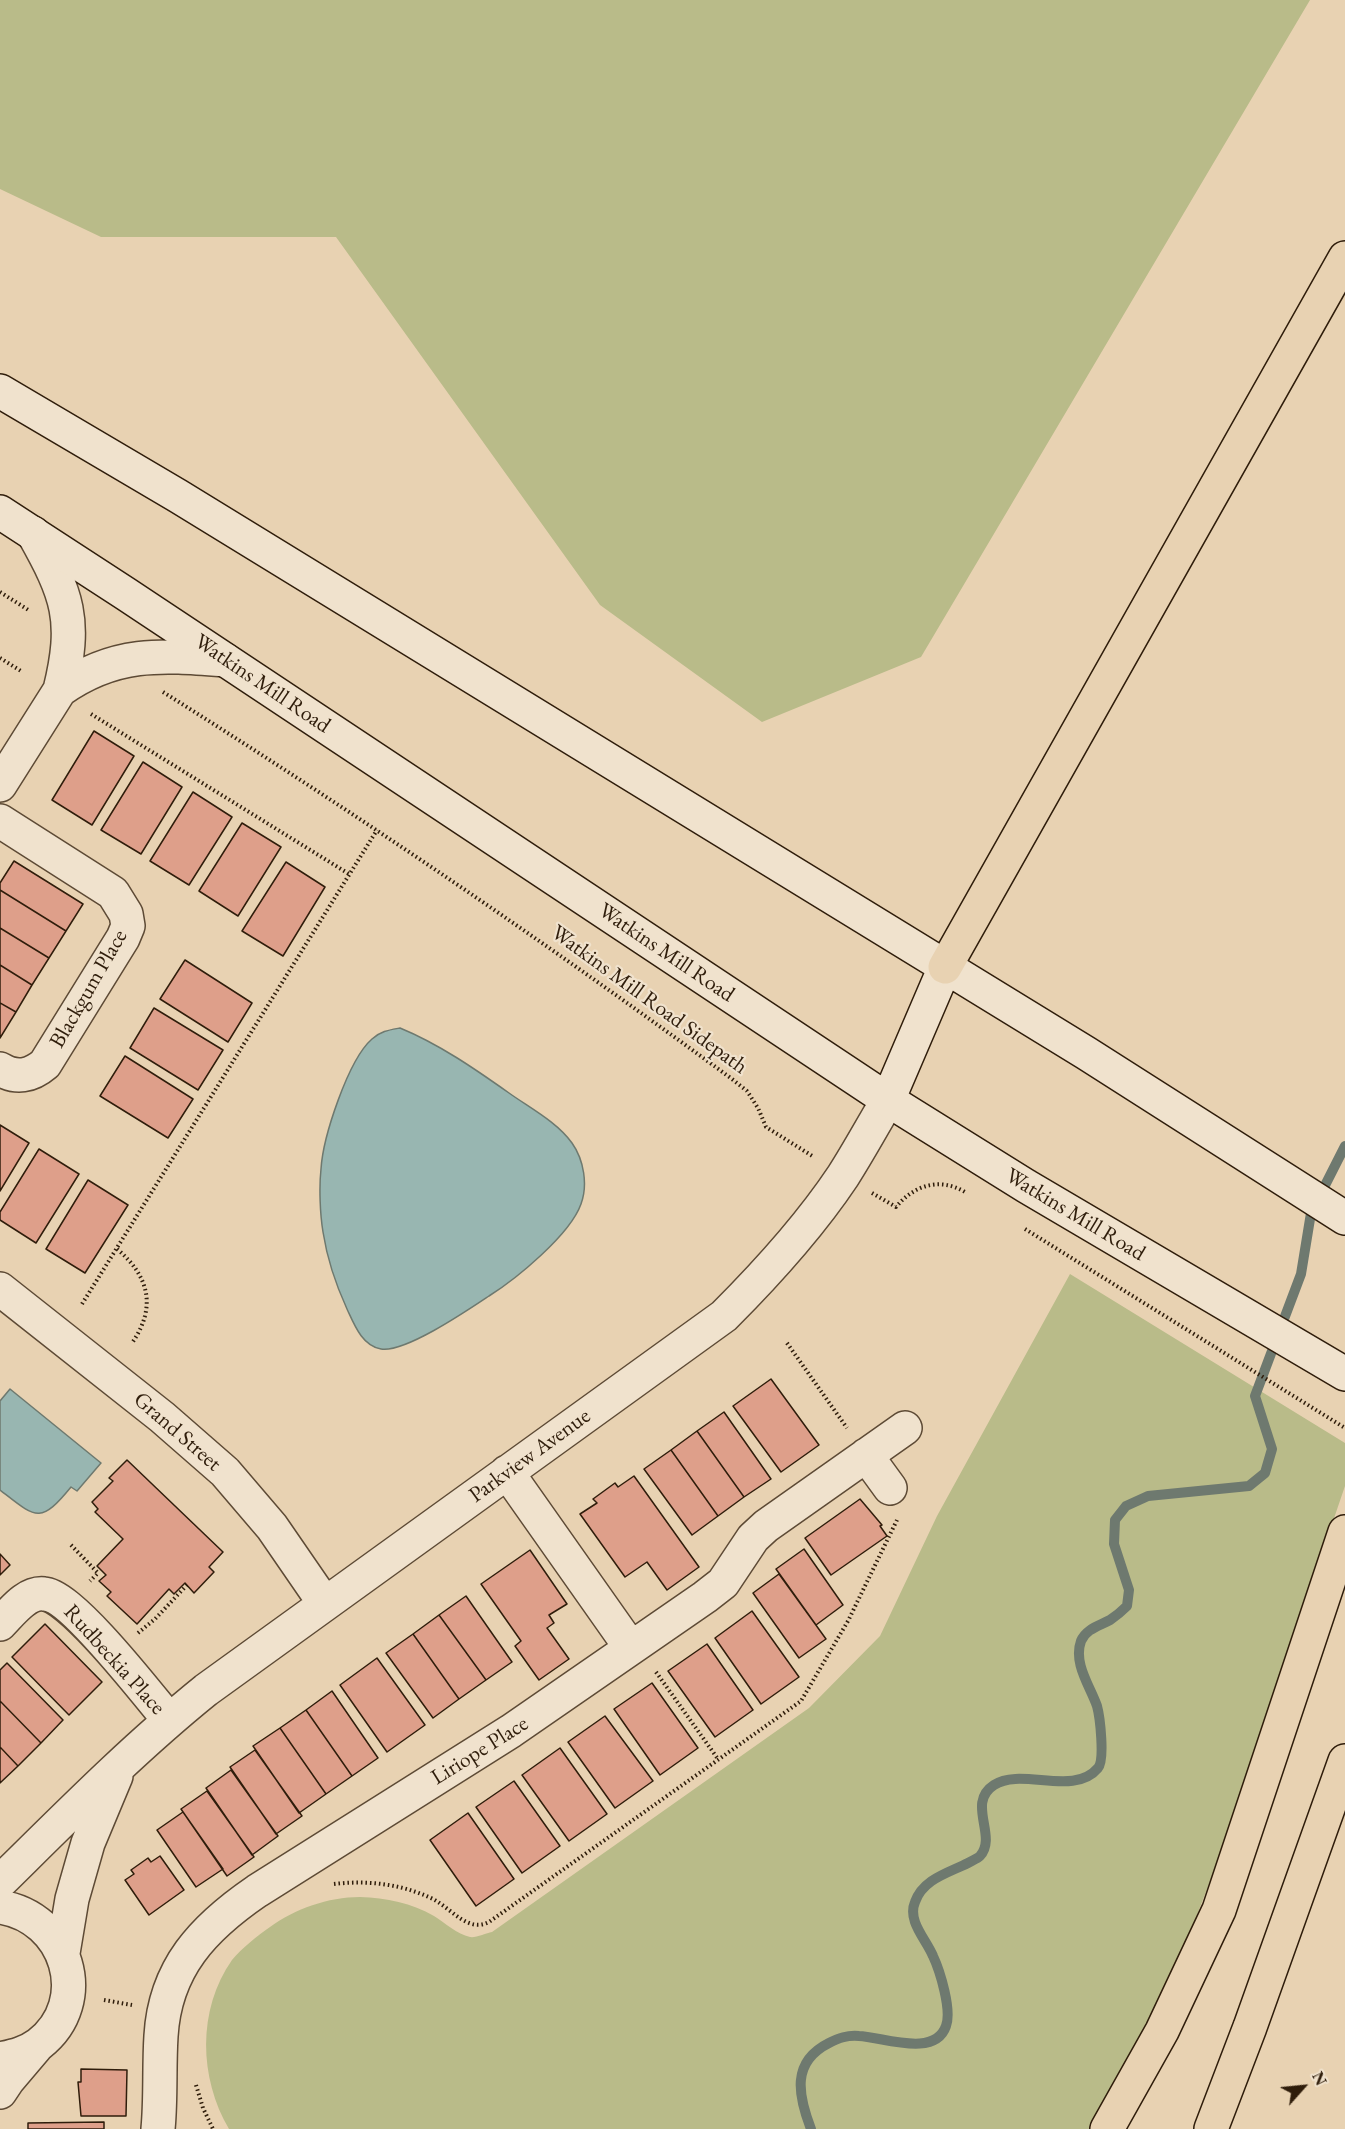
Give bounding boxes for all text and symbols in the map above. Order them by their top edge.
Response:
street label: Watkins Mill Road [189,629,335,739]
street label: Watkins Mill Road [593,898,739,1008]
street label: Watkins Mill Road Sidepath [546,920,752,1080]
street label: Blackgum Place [45,925,133,1053]
street label: Watkins Mill Road [1000,1163,1150,1267]
street label: Grand Street [128,1387,226,1477]
street label: Parkview Avenue [464,1403,596,1509]
street label: Rudbeckia Place [58,1599,170,1721]
street label: Liriope Place [427,1711,533,1791]
north arrow [1273,2057,1333,2117]
text: N [1307,2068,1332,2089]

